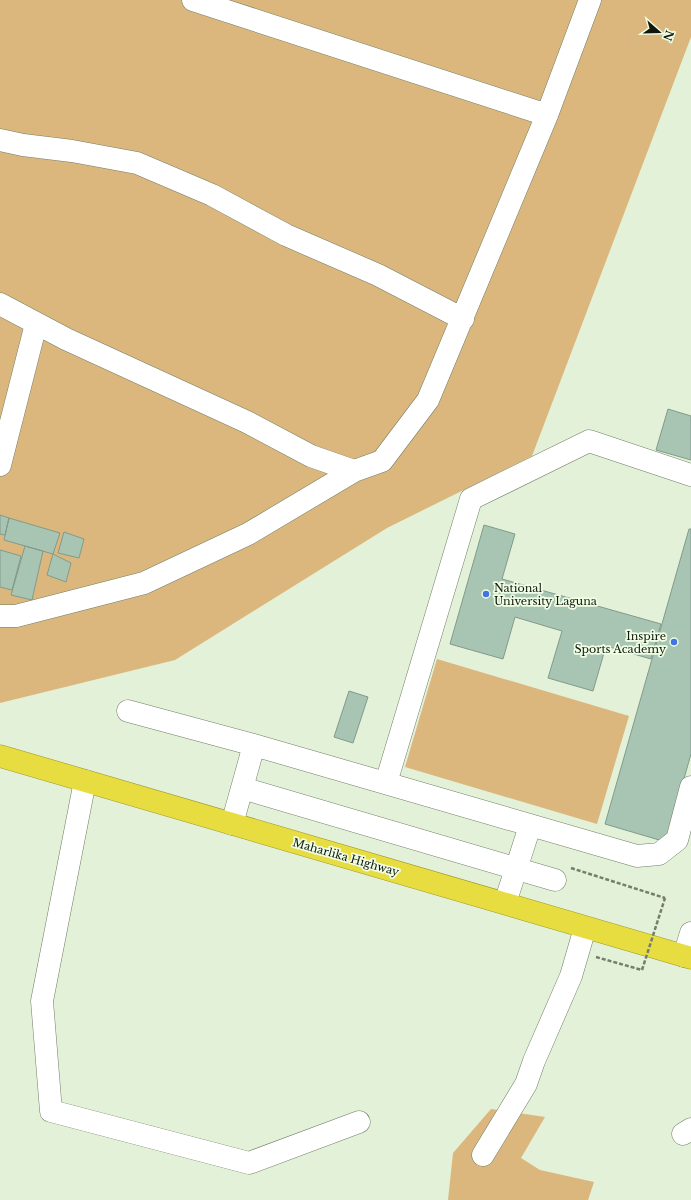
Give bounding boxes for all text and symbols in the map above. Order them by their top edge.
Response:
north arrow [639,12,679,52]
text: N [660,28,677,43]
place label: National University Laguna [494,581,598,608]
marker: National University Laguna [481,589,491,599]
place label: Inspire Sports Academy [575,629,666,656]
marker: Inspire Sports Academy [669,637,679,647]
street label: Maharlika Highway [291,835,401,879]

